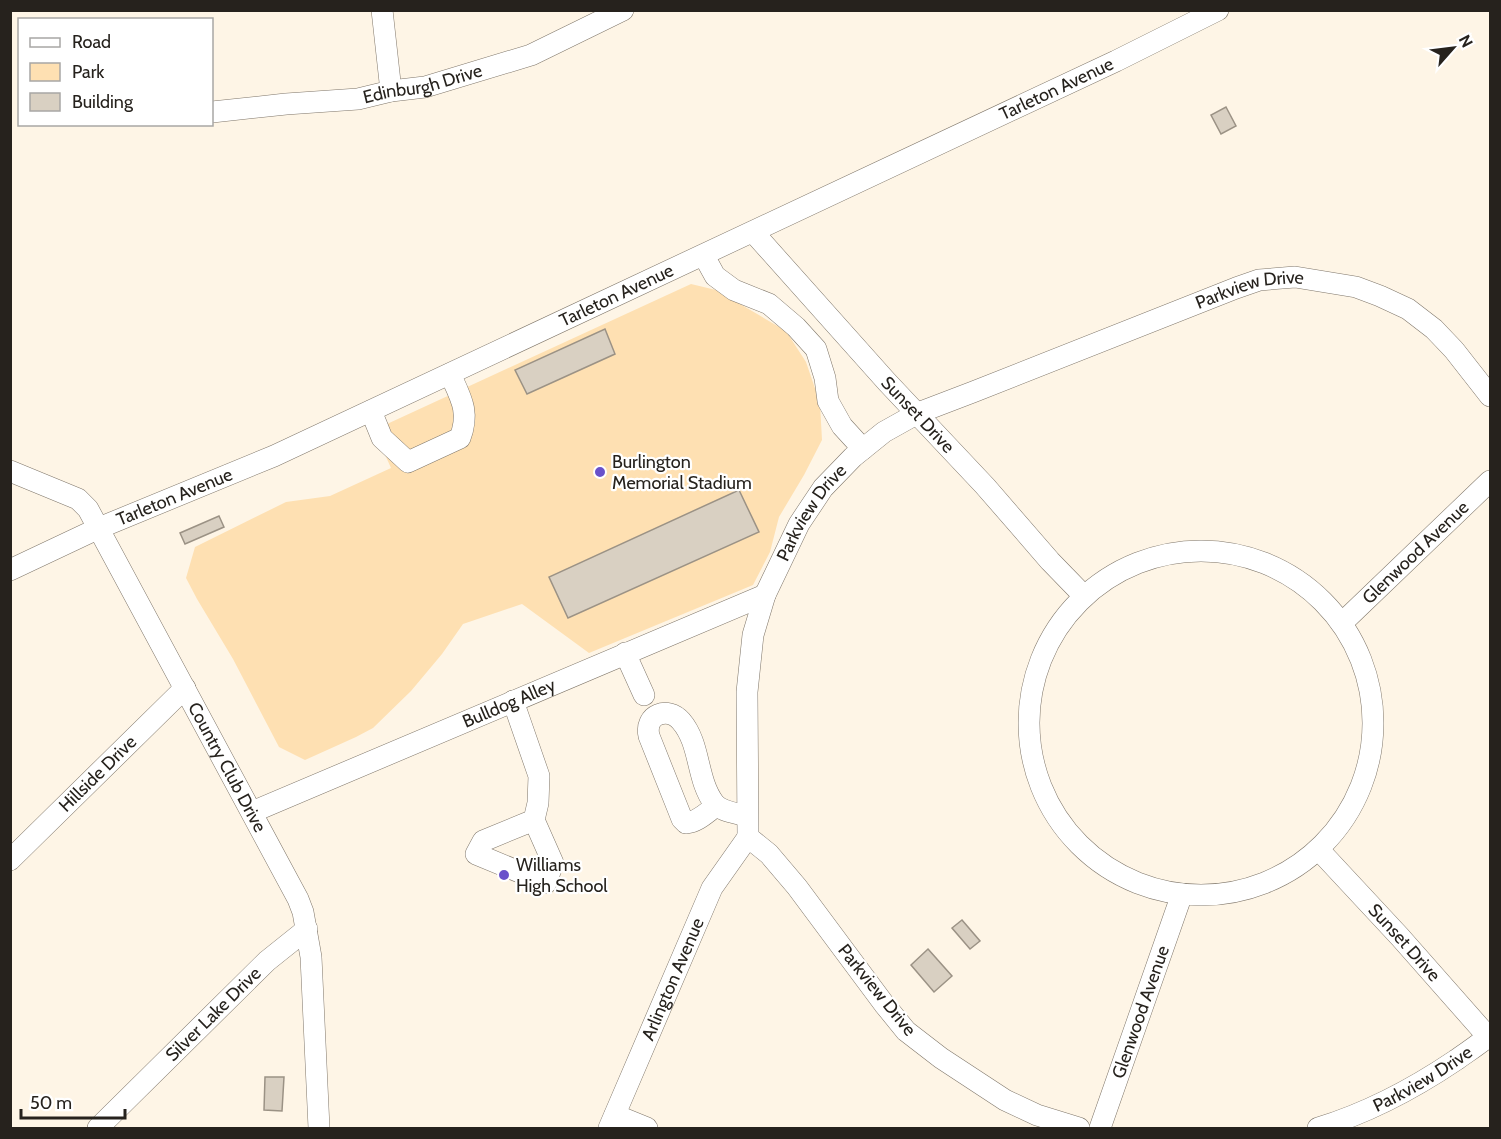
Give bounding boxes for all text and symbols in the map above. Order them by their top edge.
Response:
legend [18,18,213,126]
north arrow [1423,18,1483,78]
text: Road [72,31,111,53]
text: N [1455,32,1477,51]
street label: Tarleton Avenue [996,53,1117,125]
street label: Edinburgh Drive [361,59,485,108]
text: Park [72,61,105,83]
text: Building [72,91,134,113]
street label: Tarleton Avenue [556,259,677,331]
street label: Parkview Drive [1192,266,1305,314]
street label: Sunset Drive [876,372,959,458]
place label: Burlington Memorial Stadium [612,451,752,494]
street label: Parkview Drive [772,460,851,565]
street label: Tarleton Avenue [113,463,236,531]
marker: Burlington Memorial Stadium [593,465,607,479]
street label: Glenwood Avenue [1358,496,1473,609]
street label: Bulldog Alley [459,674,559,733]
street label: Country Club Drive [183,699,271,836]
street label: Hillside Drive [54,731,141,817]
place label: Williams High School [516,854,608,897]
marker: Williams High School [497,868,511,882]
street label: Sunset Drive [1364,899,1445,986]
street label: Arlington Avenue [637,915,709,1044]
street label: Parkview Drive [833,940,921,1040]
street label: Glenwood Avenue [1107,943,1174,1081]
street label: Silver Lake Drive [161,962,265,1066]
street label: Parkview Drive [1369,1041,1477,1117]
scale bar [21,1082,124,1120]
text: 50 m [30,1092,72,1114]

